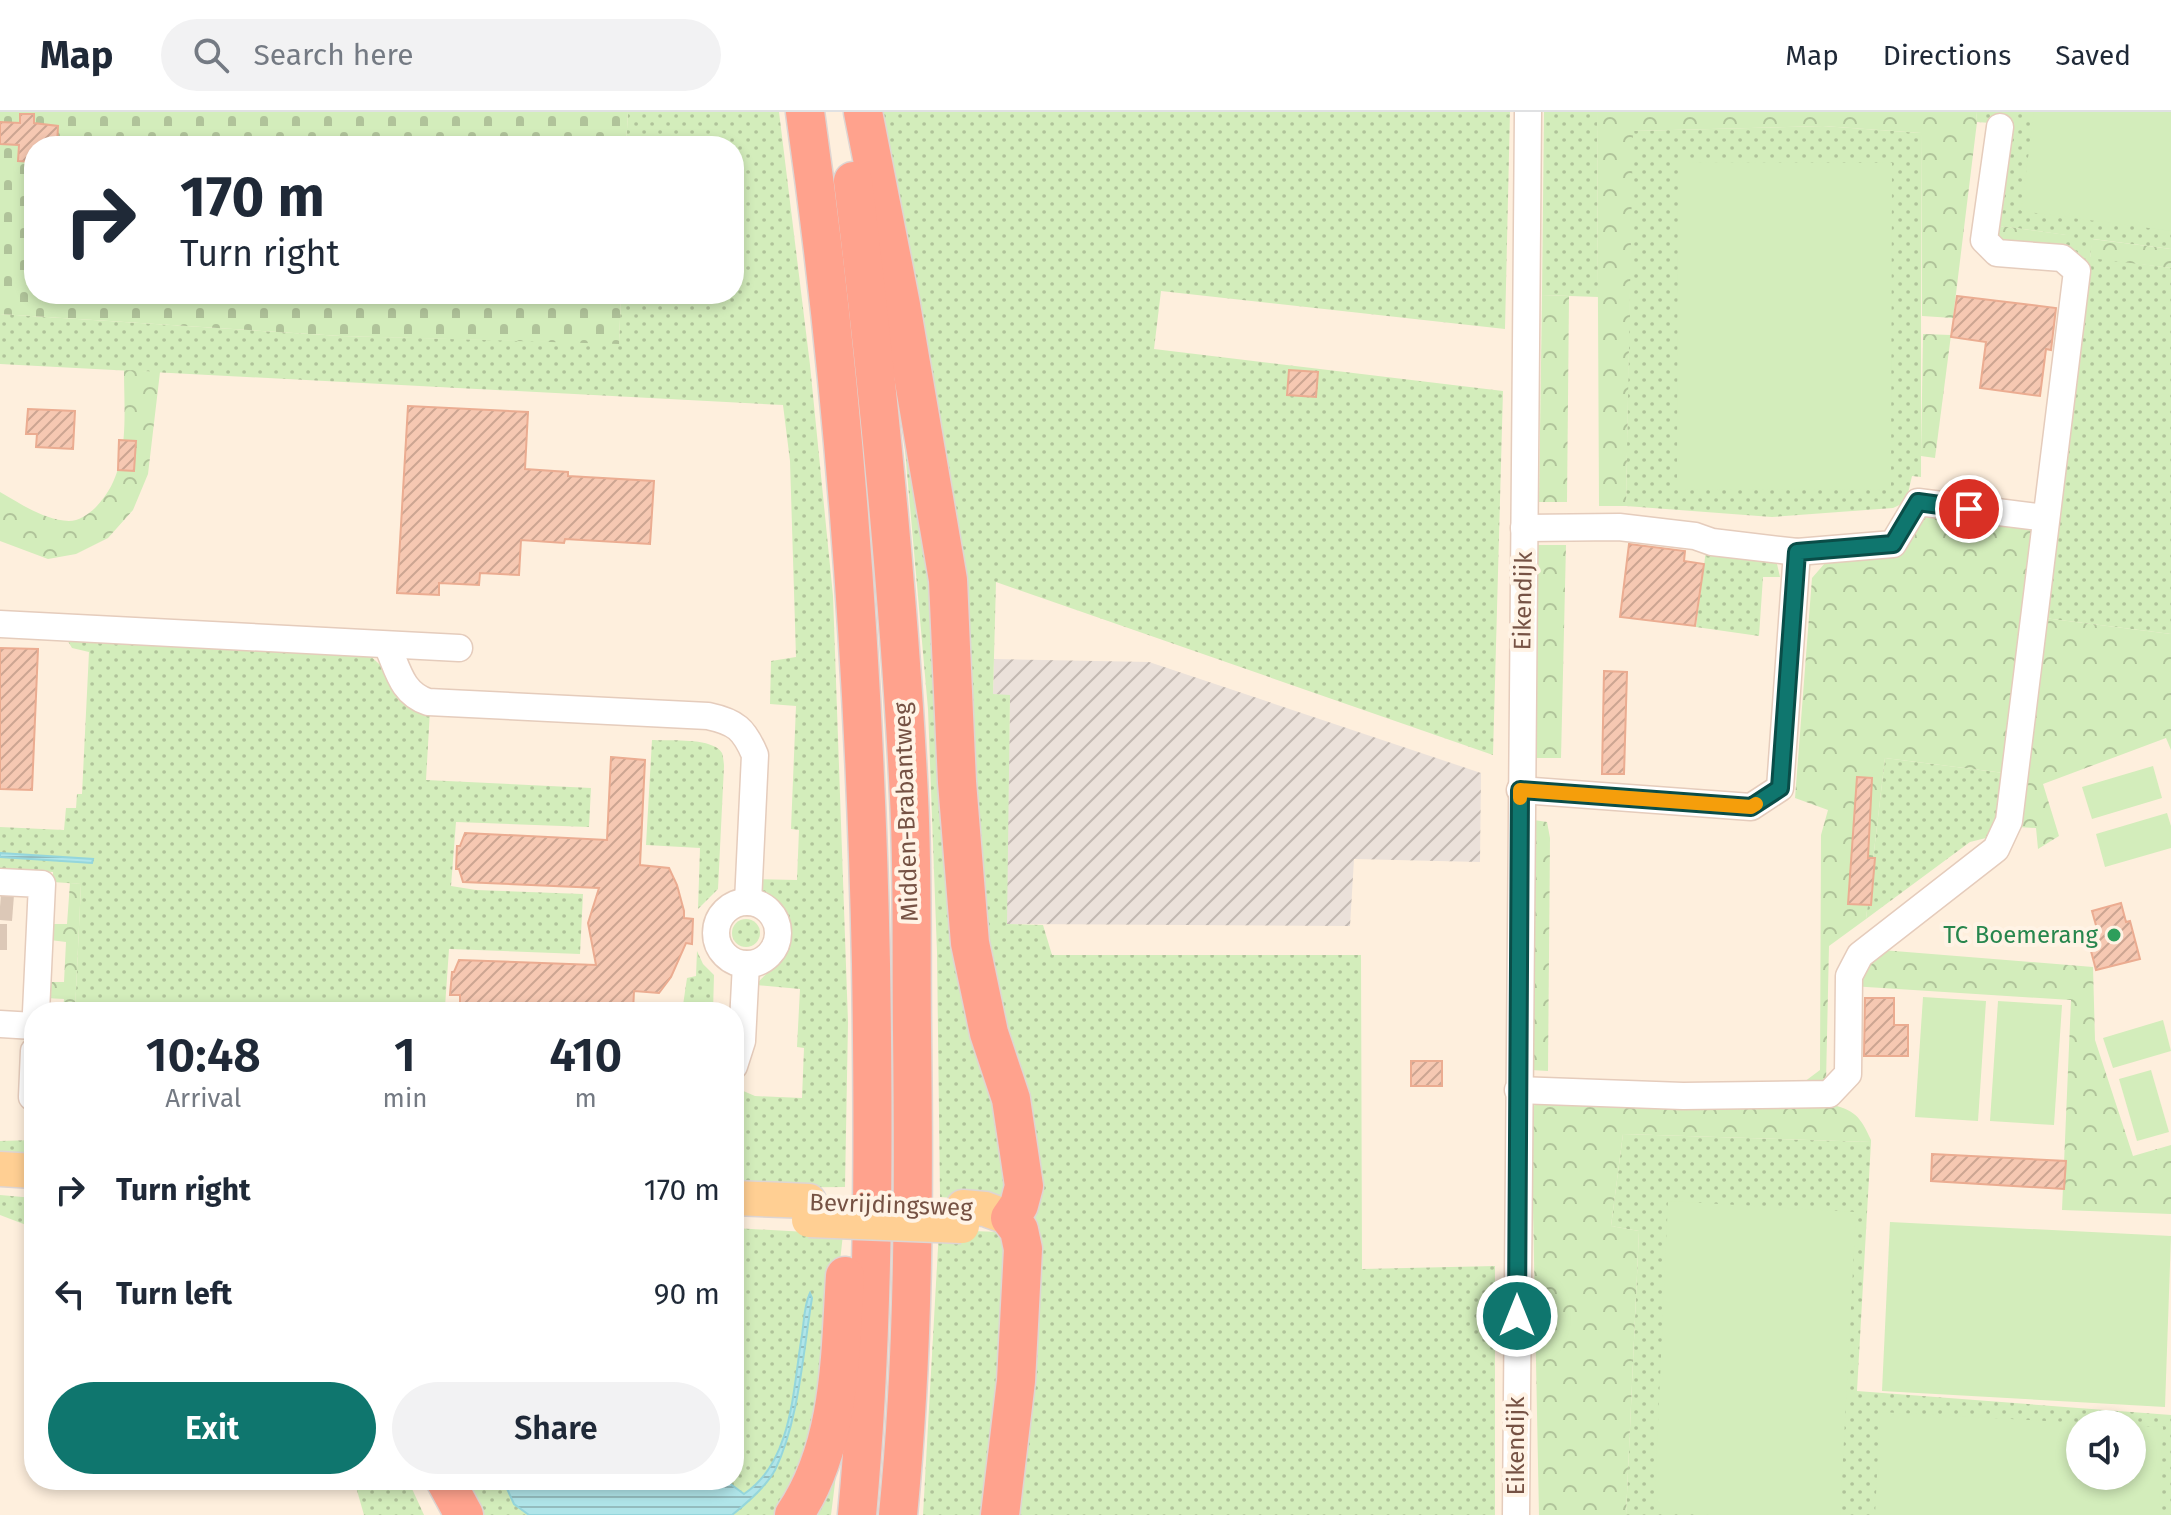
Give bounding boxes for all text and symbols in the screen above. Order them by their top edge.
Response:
search box [161,19,721,91]
text: Map [40,32,113,78]
icon: search [189,33,233,77]
text: Search here [253,37,414,73]
text: Map [1785,39,1839,72]
text: Directions [1883,39,2011,72]
text: Saved [2055,39,2131,72]
text: 170 m [180,164,325,231]
icon: right [48,168,152,272]
text: Turn right [180,232,340,276]
pin [1935,475,2003,543]
icon: arrive [1947,487,1991,531]
street label: Eikendijk [1508,551,1538,651]
street label: Midden-Brabantweg [888,701,924,922]
place label: TC Boemerang [1943,921,2099,949]
marker: TC Boemerang [2105,926,2123,944]
text: 10:48 [146,1026,261,1084]
text: 1 [394,1026,416,1084]
text: 410 [549,1026,622,1084]
text: Arrival [165,1083,241,1114]
text: min [383,1083,427,1114]
text: m [575,1083,597,1114]
icon: right [48,1168,92,1212]
text: Turn right [116,1172,251,1208]
text: 170 m [644,1172,720,1208]
street label: Bevrijdingsweg [809,1188,974,1222]
icon: left [48,1272,92,1316]
position arrow [1475,1274,1559,1358]
text: Turn left [116,1276,232,1312]
text: 90 m [654,1276,720,1312]
button: Exit [48,1382,376,1474]
button: Share [392,1382,720,1474]
street label: Eikendijk [1502,1396,1530,1495]
map controls [2066,1410,2146,1490]
button: sound [2066,1410,2146,1490]

